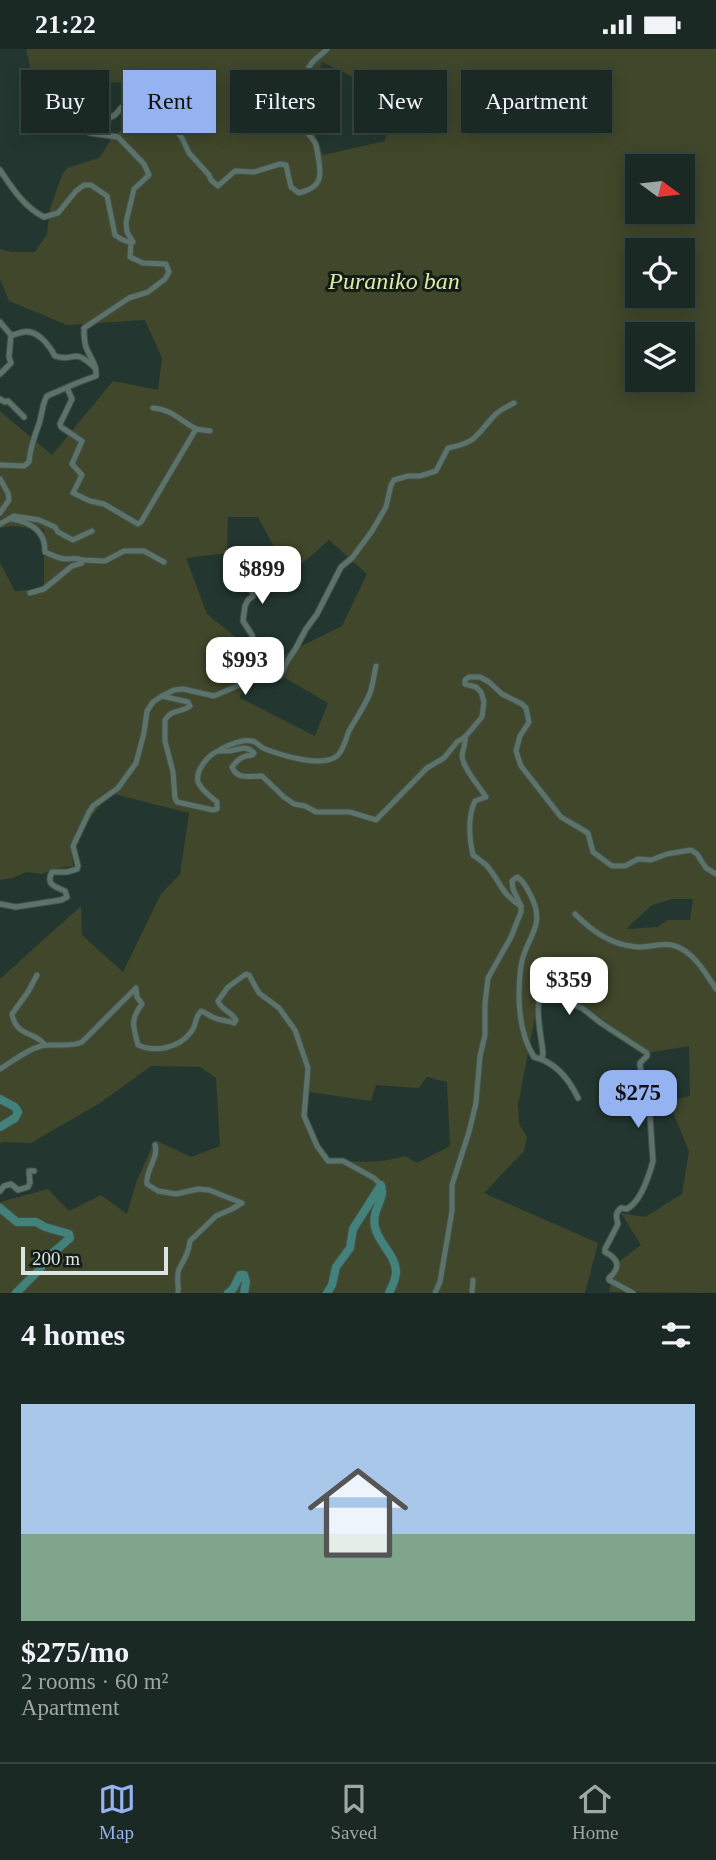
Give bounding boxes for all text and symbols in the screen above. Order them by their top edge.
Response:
text: 21:22 [35,10,96,39]
chip: Buy [21,70,109,133]
chip: Rent [123,70,216,133]
chip: Filters [230,70,340,133]
chip: New [354,70,447,133]
chip: Apartment [461,70,612,133]
north arrow [625,154,695,224]
map controls [625,154,695,392]
button: locate [625,238,695,308]
park label: Puraniko ban [327,268,460,294]
button: layers [625,322,695,392]
pin: $899 [221,547,303,606]
text: $899 [239,556,285,581]
pin: $993 [204,637,286,697]
text: $993 [222,647,268,672]
pin: $359 [528,957,610,1017]
text: $359 [546,967,592,992]
pin: $275 [597,1070,679,1130]
text: $275 [615,1080,661,1105]
scale bar [21,1244,168,1276]
text: 200 m [32,1248,80,1269]
icon: filters [657,1316,695,1354]
text: 4 homes [21,1318,125,1351]
icon: home [295,1450,421,1576]
text: $275/mo [21,1635,129,1668]
text: 2 rooms · 60 m² [21,1669,168,1694]
text: Apartment [21,1695,119,1720]
tab: Map [98,1780,136,1844]
tab: Saved [331,1780,377,1844]
tab: Home [572,1780,618,1844]

